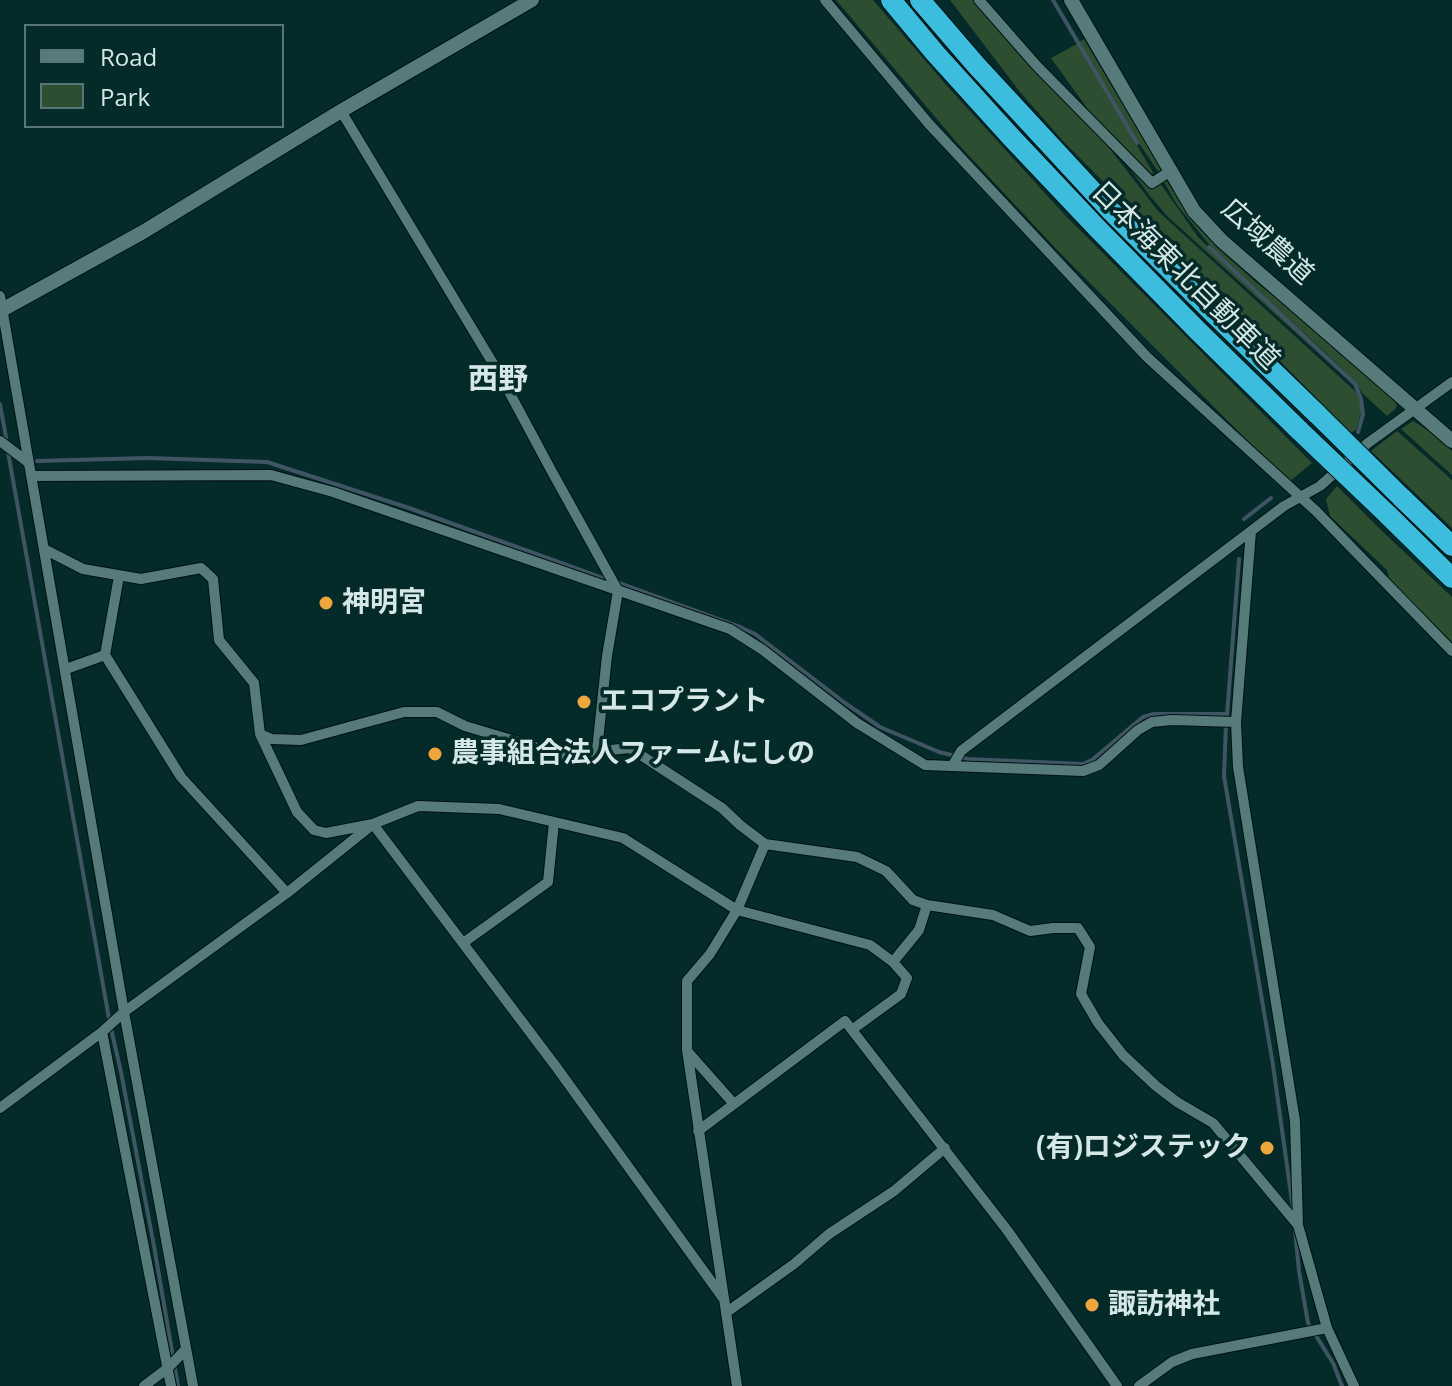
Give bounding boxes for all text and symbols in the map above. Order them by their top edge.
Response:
legend [24,24,284,128]
text: Road [100,40,157,73]
text: Park [100,80,150,113]
street label: 日本海東北自動車道 [1084,175,1286,377]
street label: 広域農道 [1214,192,1320,292]
district label: 西野 [468,362,528,398]
place label: 神明宮 [342,586,426,620]
marker: 神明宮 [317,594,335,612]
place label: エコプラント [600,685,768,719]
marker: エコプラント [575,693,593,711]
place label: 農事組合法人ファームにしの [451,737,815,771]
marker: 農事組合法人ファームにしの [426,745,444,763]
place label: (有)ロジステック [1036,1131,1251,1165]
marker: (有)ロジステック [1258,1139,1276,1157]
place label: 諏訪神社 [1108,1288,1220,1322]
marker: 諏訪神社 [1083,1296,1101,1314]

